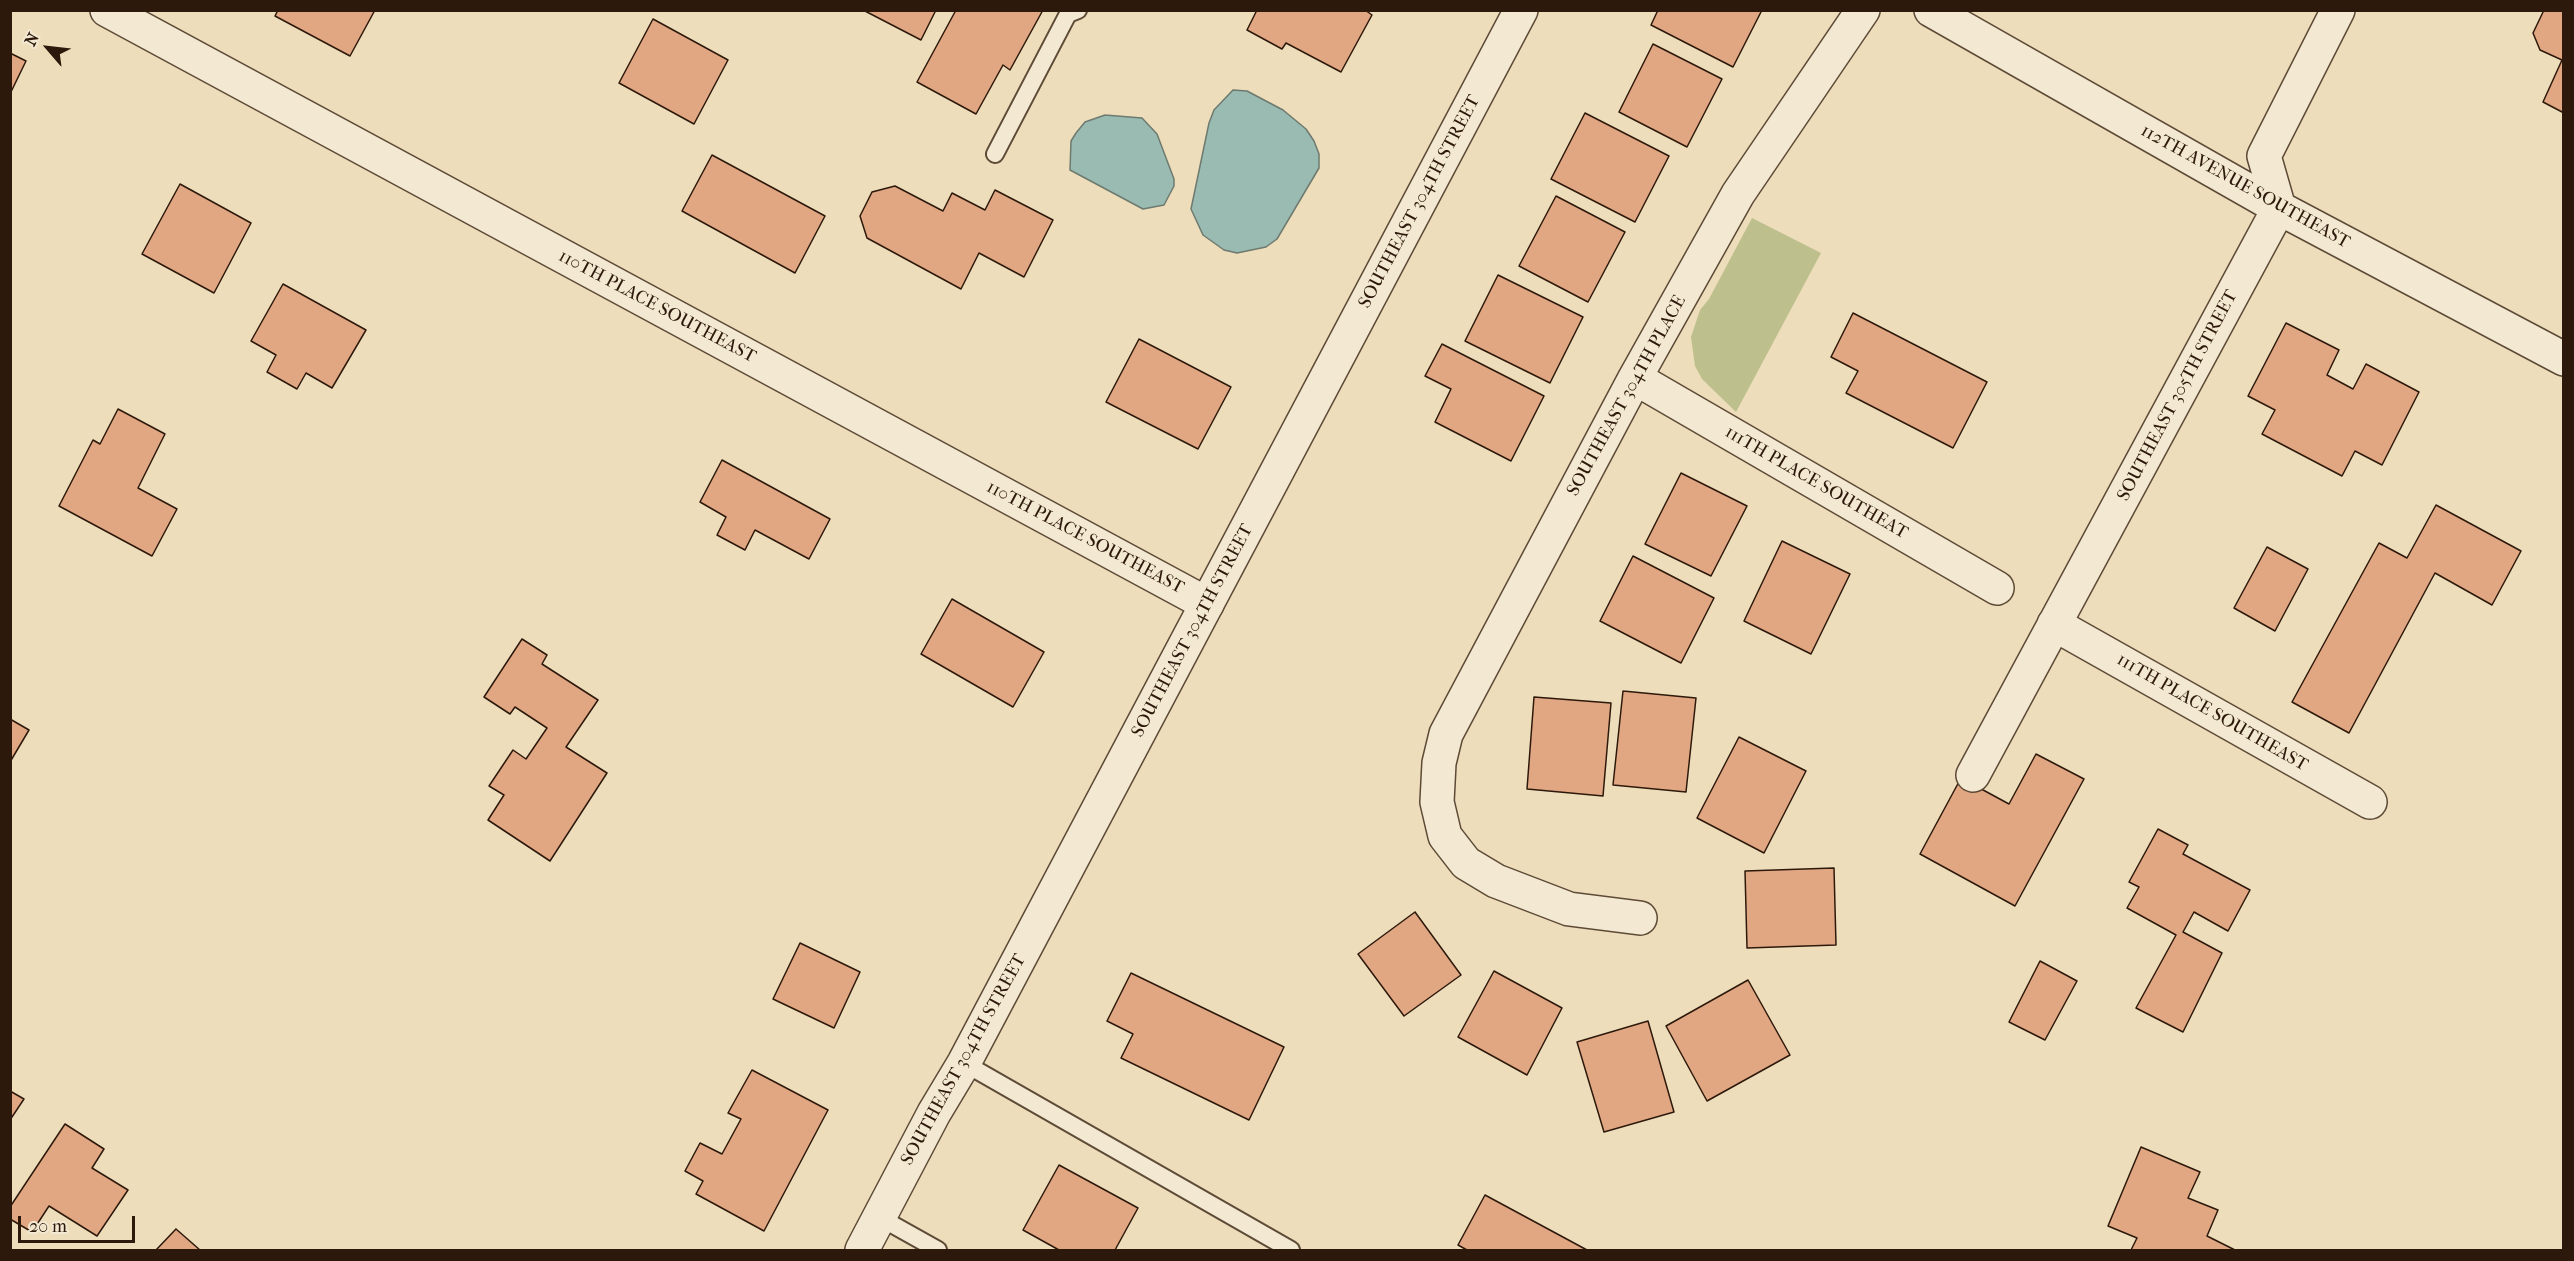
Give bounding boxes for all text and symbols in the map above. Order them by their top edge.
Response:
north arrow [18,18,78,78]
text: N [20,30,43,49]
street label: SOUTHEAST 304TH STREET [1355,92,1485,312]
street label: 112TH AVENUE SOUTHEAST [2137,120,2353,254]
street label: 110TH PLACE SOUTHEAST [554,246,760,368]
street label: SOUTHEAST 305TH STREET [2113,287,2243,505]
street label: SOUTHEAST 304TH PLACE [1563,292,1691,500]
street label: 111TH PLACE SOUTHEAT [1721,422,1911,544]
street label: 110TH PLACE SOUTHEAST [982,477,1188,599]
street label: SOUTHEAST 304TH STREET [1128,521,1258,741]
street label: 111TH PLACE SOUTHEAST [2113,649,2311,777]
street label: SOUTHEAST 304TH STREET [897,951,1031,1169]
scale bar [21,1204,138,1242]
text: 20 m [29,1216,67,1237]

